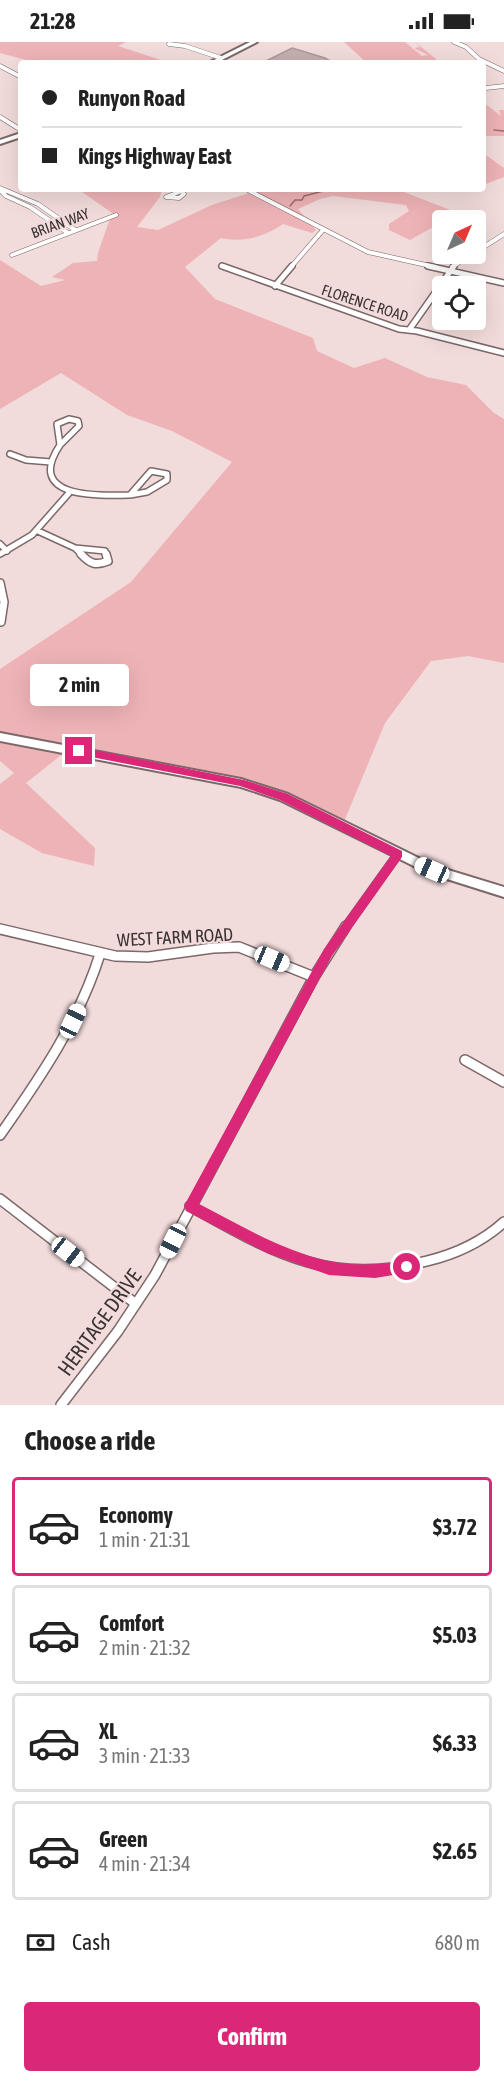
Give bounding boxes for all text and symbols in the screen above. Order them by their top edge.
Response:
text: 21:28 [30,8,75,34]
text: Runyon Road [78,85,185,111]
text: Kings Highway East [78,143,232,169]
street label: BRIAN WAY [29,205,92,241]
north arrow [432,210,486,264]
map controls [432,210,486,330]
button: locate [432,276,486,330]
street label: FLORENCE ROAD [320,281,410,325]
callout: 2 min [29,664,128,706]
text: 2 min [59,673,100,696]
route end [65,737,92,764]
car [412,854,452,886]
street label: WEST FARM ROAD [116,923,234,951]
car [252,944,292,974]
car [57,1001,89,1041]
car [157,1221,189,1261]
car [48,1234,88,1270]
route start [393,1253,420,1280]
street label: HERITAGE DRIVE [52,1264,146,1380]
text: Choose a ride [24,1425,156,1456]
icon: car [27,1500,81,1554]
text: Economy [99,1502,173,1528]
text: $3.72 [433,1514,477,1540]
text: 1 min · 21:31 [99,1528,191,1551]
icon: car [27,1608,81,1662]
text: Comfort [99,1610,164,1636]
text: $5.03 [433,1622,477,1648]
text: 2 min · 21:32 [99,1636,191,1659]
icon: car [27,1716,81,1770]
text: XL [99,1718,117,1744]
text: $6.33 [433,1730,477,1756]
text: 3 min · 21:33 [99,1744,191,1767]
icon: car [27,1824,81,1878]
text: Green [99,1826,148,1852]
text: $2.65 [433,1838,477,1864]
text: 4 min · 21:34 [99,1852,191,1875]
icon: cash [24,1926,57,1959]
text: Cash [72,1929,111,1955]
text: 680 m [435,1931,480,1954]
button: Confirm [24,2002,480,2071]

